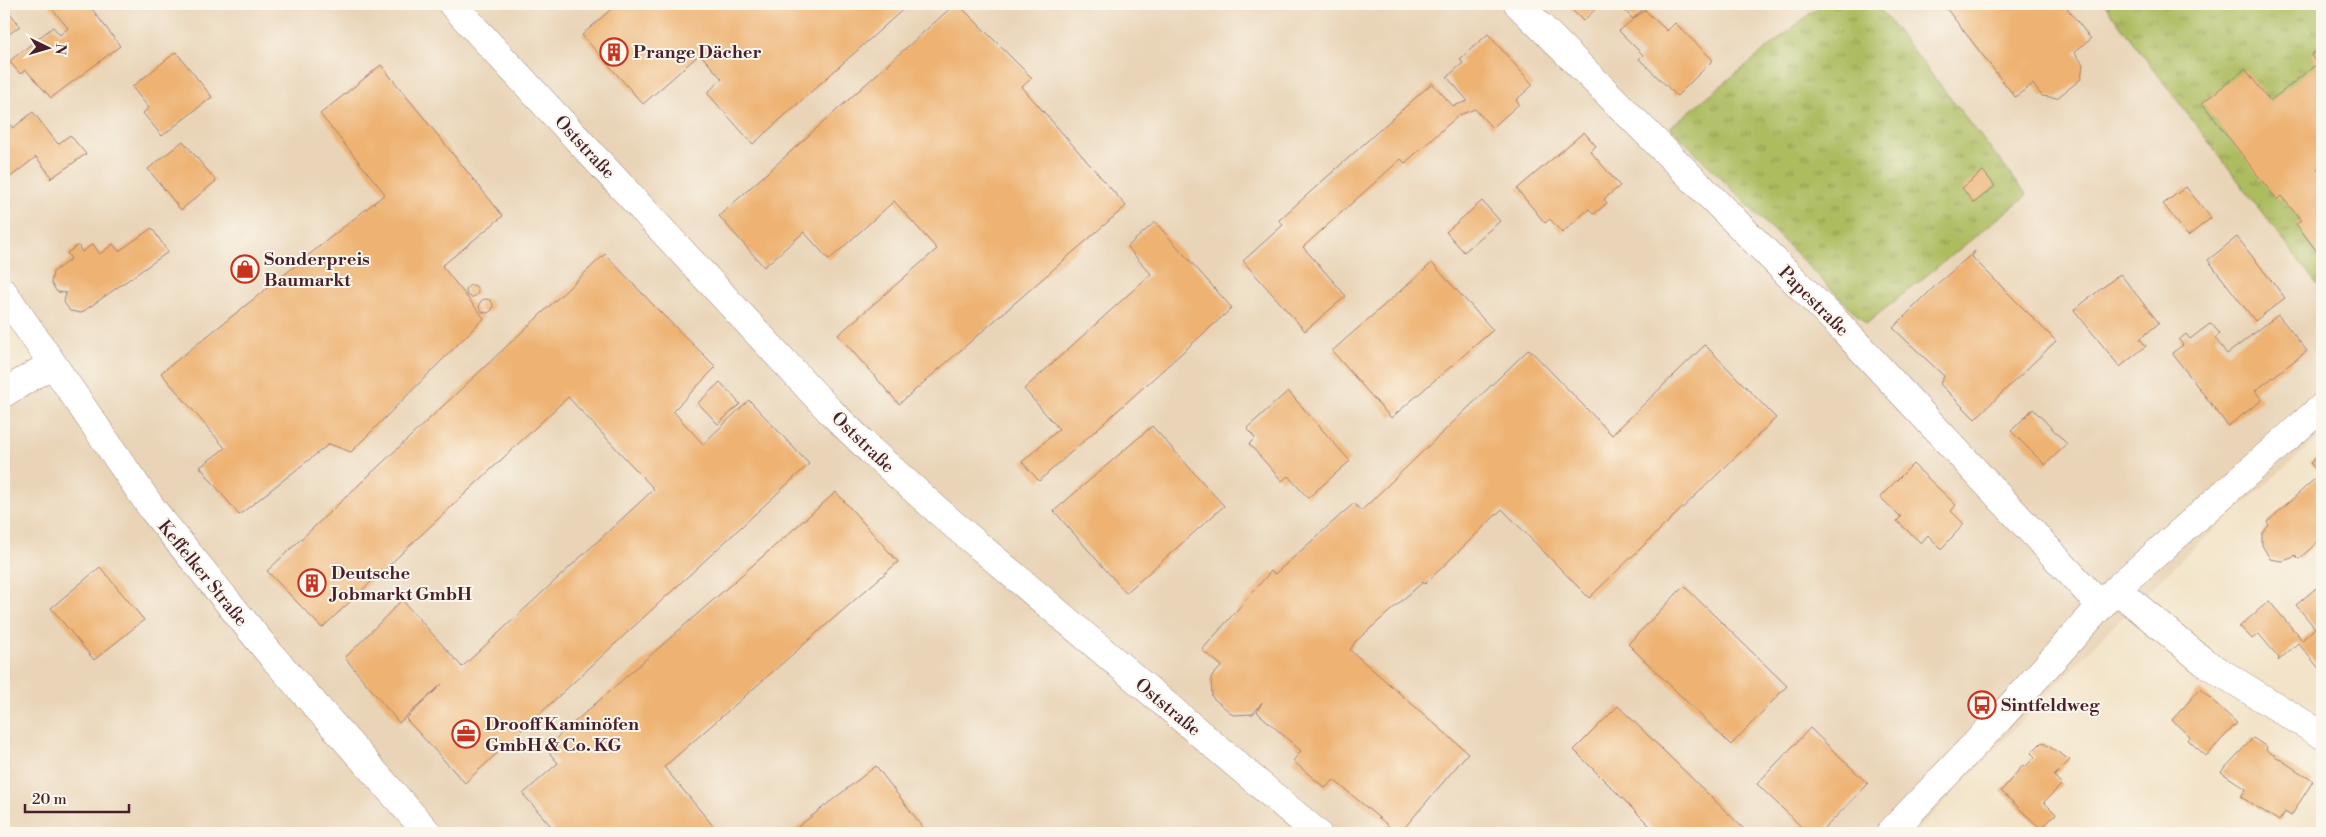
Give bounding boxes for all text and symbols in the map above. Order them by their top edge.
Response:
north arrow [22,22,72,72]
building icon: Prange Dächer [599,37,629,67]
place label: Prange Dächer [633,41,762,64]
text: N [51,43,69,55]
street label: Oststraße [549,111,620,184]
place label: Sonderpreis Baumarkt [264,248,370,292]
shop icon: Sonderpreis Baumarkt [230,254,260,284]
street label: Papestraße [1774,261,1854,341]
street label: Oststraße [826,407,899,478]
street label: Keffelker Straße [153,515,253,631]
place label: Deutsche Jobmarkt GmbH [328,562,472,606]
building icon: Deutsche Jobmarkt GmbH [297,568,327,598]
street label: Oststraße [1130,673,1205,742]
bus stop icon: Sintfeldweg [1967,690,1997,720]
place label: Sintfeldweg [2001,694,2100,717]
place label: Drooff Kaminöfen GmbH & Co. KG [485,713,639,757]
office icon: Drooff Kaminöfen GmbH & Co. KG [451,719,481,749]
scale bar [25,782,129,814]
text: 20 m [32,790,67,809]

